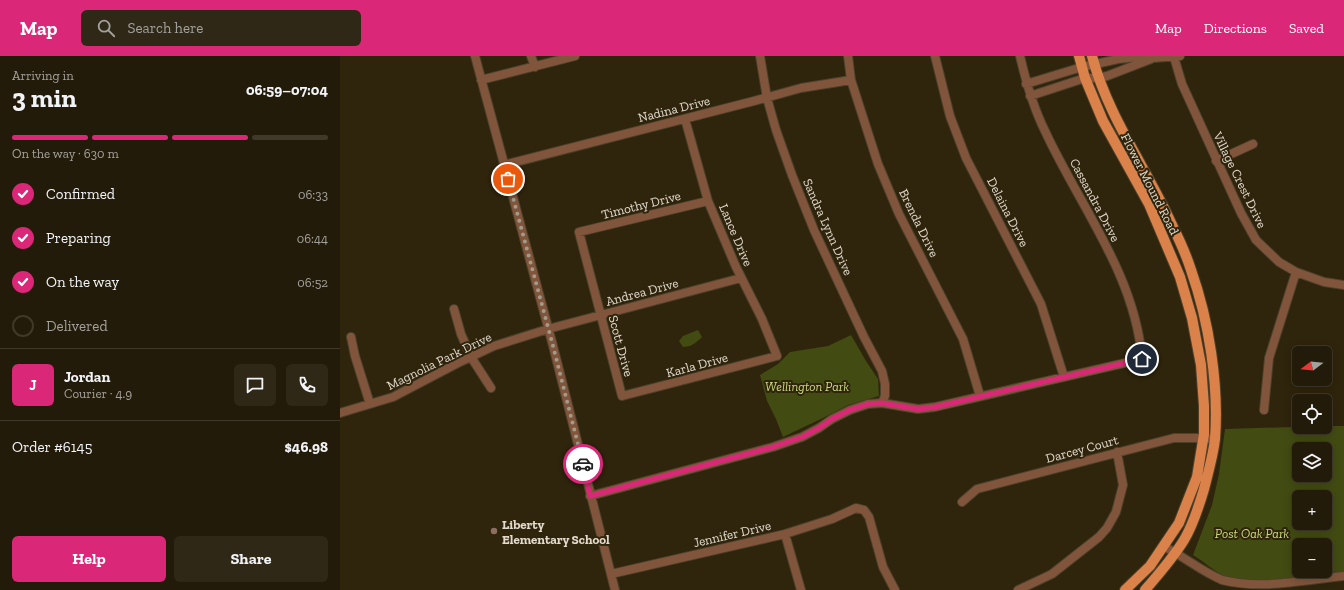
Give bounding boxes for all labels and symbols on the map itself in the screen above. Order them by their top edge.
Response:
street label: Nadina Drive [636,93,712,125]
street label: Village Crest Drive [1210,129,1270,231]
street label: Flower Mound Road [1118,131,1182,237]
street label: Cassandra Drive [1067,156,1123,244]
pin [491,162,525,196]
street label: Delaina Drive [984,175,1032,249]
street label: Sandra Lynn Drive [800,176,856,278]
street label: Brenda Drive [896,187,942,259]
street label: Timothy Drive [600,188,682,222]
street label: Lance Drive [716,201,756,269]
street label: Andrea Drive [604,275,680,309]
street label: Scott Drive [606,314,636,378]
street label: Magnolia Park Drive [384,329,494,393]
pin [1125,342,1159,376]
north arrow [1292,346,1332,386]
street label: Karla Drive [664,350,730,380]
park label: Wellington Park [765,379,849,394]
street label: Darcey Court [1044,432,1120,466]
courier [563,444,603,484]
place label: Liberty Elementary School [502,517,610,547]
street label: Jennifer Drive [692,518,772,550]
marker: Liberty Elementary School [489,526,499,536]
park label: Post Oak Park [1215,526,1289,541]

